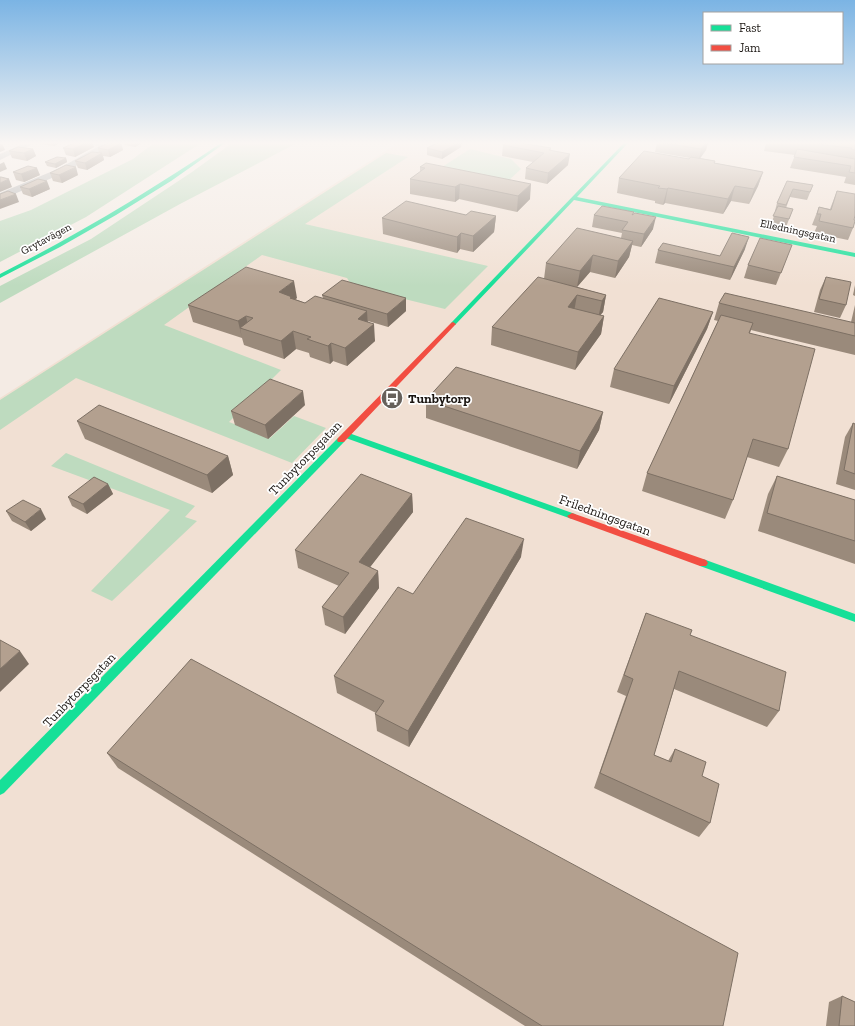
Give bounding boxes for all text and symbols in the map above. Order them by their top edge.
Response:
legend [703,12,843,64]
text: Fast [739,21,762,35]
text: Jam [739,41,761,55]
street label: Elledningsgatan [759,217,838,246]
street label: Grytavägen [18,220,74,258]
bus stop icon: Tunbytorp [379,385,405,411]
place label: Tunbytorp [408,391,471,406]
street label: Tunbytorpsgatan [266,417,345,498]
street label: Friledningsgatan [557,491,653,539]
street label: Tunbytorpsgatan [40,649,119,730]

